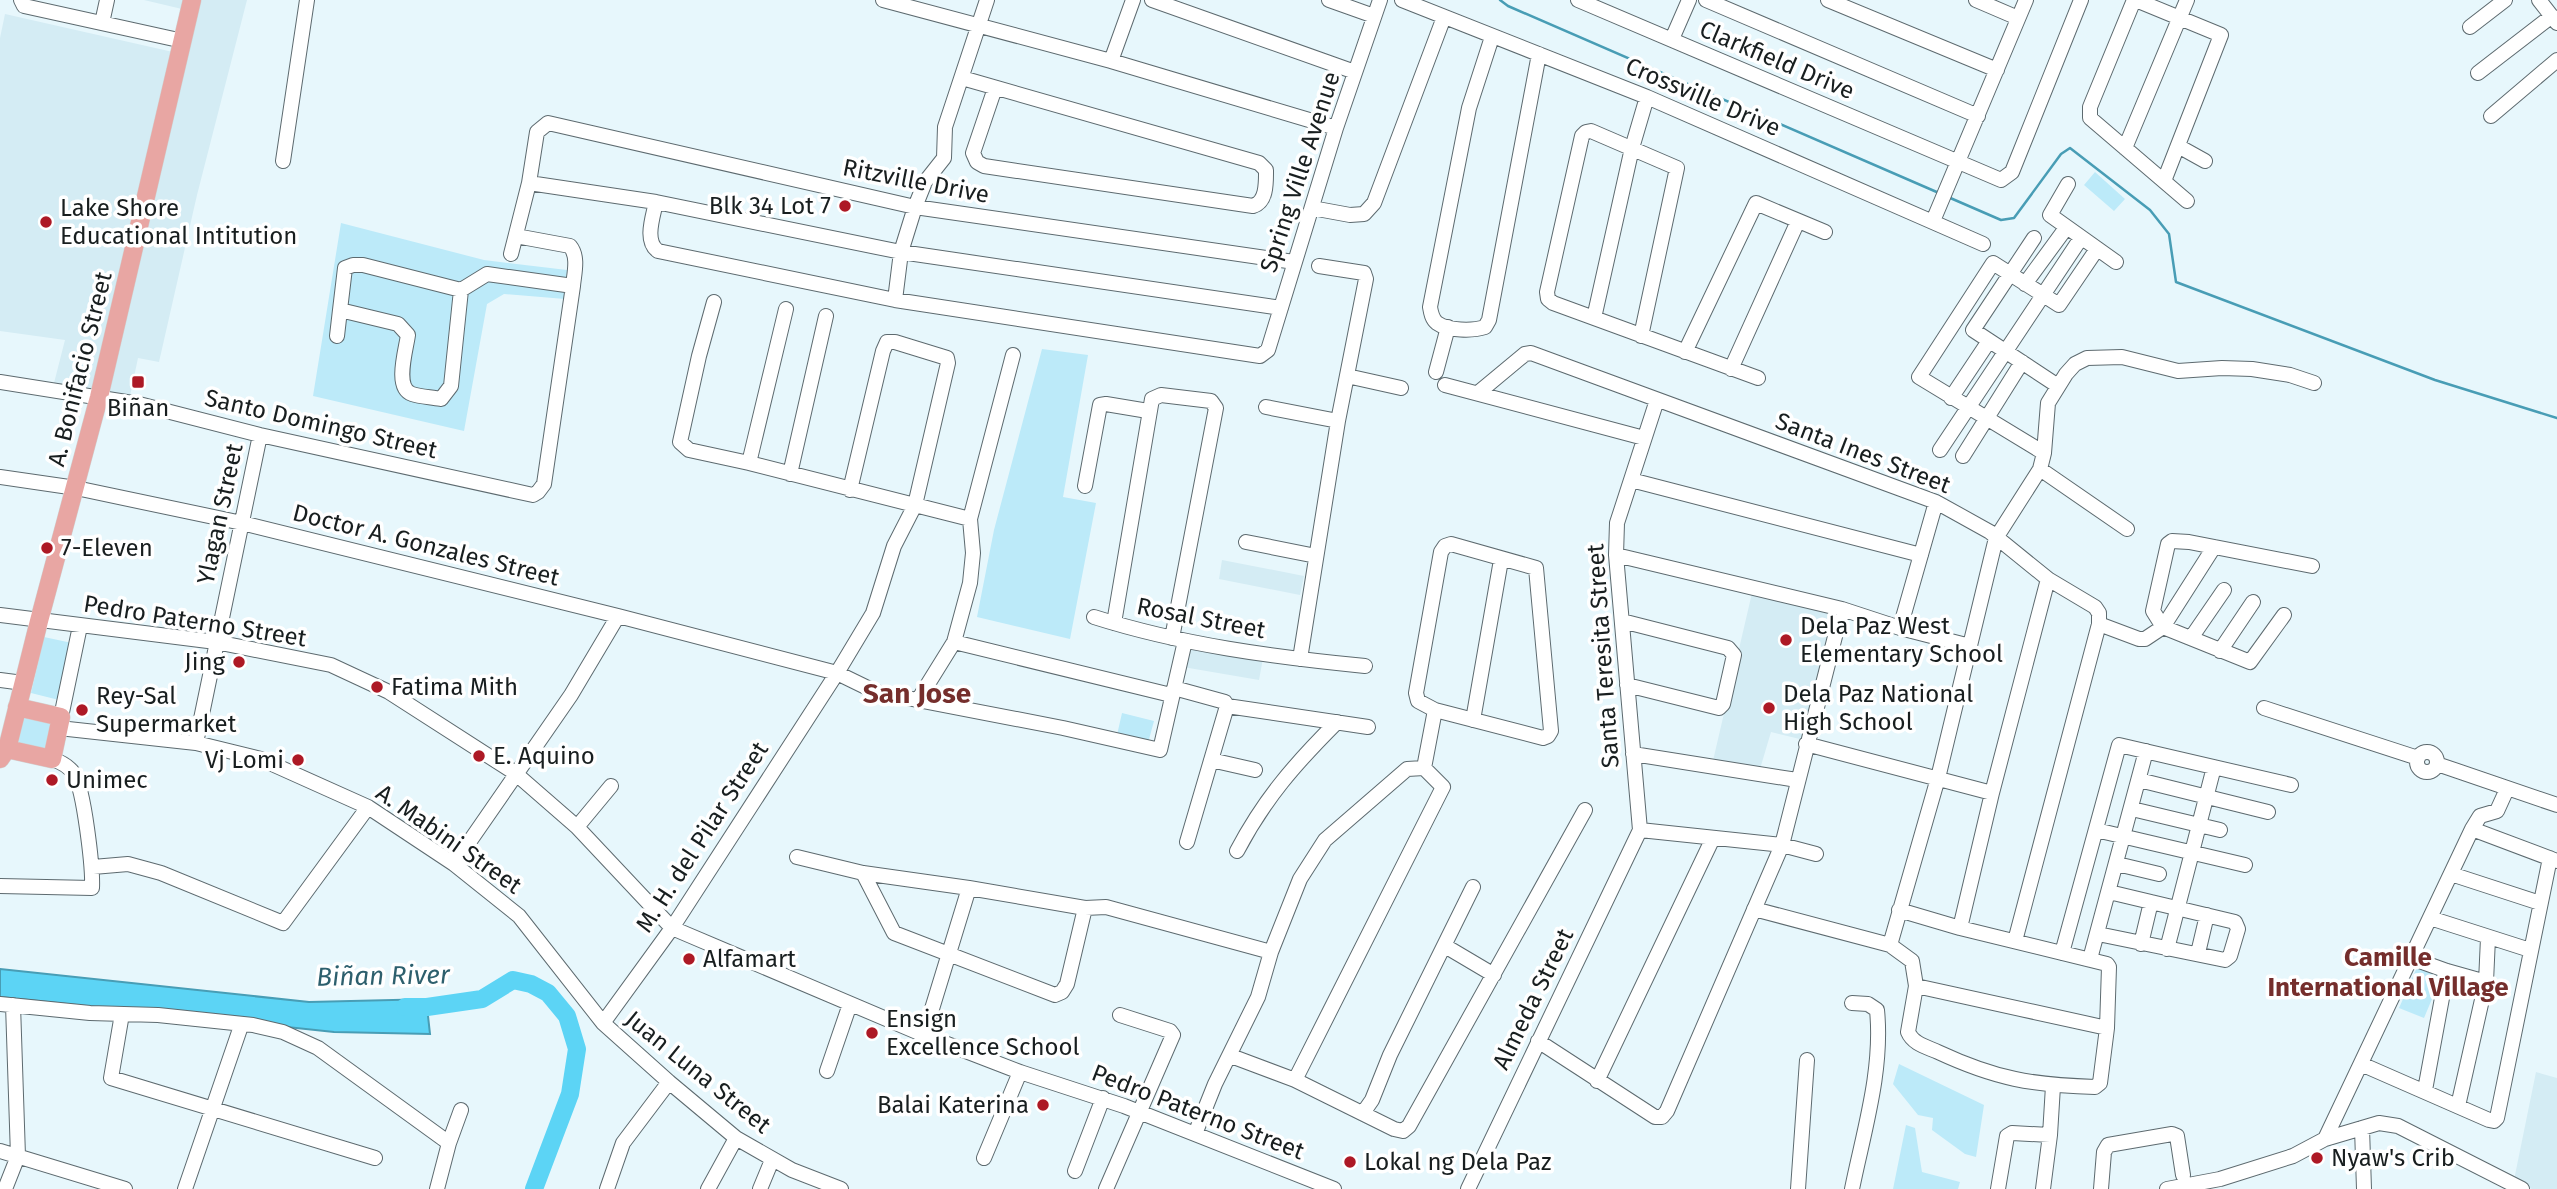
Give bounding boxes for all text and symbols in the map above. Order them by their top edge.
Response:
street label: Clarkfield Drive [1695,15,1859,105]
street label: Crossville Drive [1621,52,1785,142]
street label: Spring Ville Avenue [1254,68,1346,276]
street label: Ritzville Drive [840,153,992,209]
place label: Blk 34 Lot 7 [709,192,831,220]
place label: Lake Shore Educational Intitution [60,194,297,250]
marker: Blk 34 Lot 7 [837,198,853,214]
marker: Lake Shore Educational Intitution [38,214,54,230]
street label: A. Bonifacio Street [42,268,118,469]
marker: Biñan [130,374,146,390]
street label: Santo Domingo Street [202,384,440,464]
place label: Biñan [107,394,169,422]
street label: Santa Ines Street [1772,407,1955,499]
street label: Ylagan Street [191,441,249,587]
street label: Doctor A. Gonzales Street [290,498,562,592]
place label: 7-Eleven [61,534,153,562]
marker: 7-Eleven [39,540,55,556]
street label: Santa Teresita Street [1581,543,1625,769]
street label: Pedro Paterno Street [81,590,309,653]
street label: Rosal Street [1134,592,1268,644]
place label: Dela Paz West Elementary School [1800,612,2003,668]
marker: Dela Paz West Elementary School [1778,632,1794,648]
place label: Jing [184,648,226,676]
marker: Jing [231,654,247,670]
place label: Fatima Mith [391,673,518,701]
district label: San Jose [863,677,971,710]
marker: Fatima Mith [369,679,385,695]
place label: Dela Paz National High School [1783,680,1973,736]
place label: Rey-Sal Supermarket [96,682,237,738]
marker: Dela Paz National High School [1761,700,1777,716]
marker: Rey-Sal Supermarket [74,702,90,718]
street label: M. H. del Pilar Street [630,736,774,938]
place label: E. Aquino [493,742,595,770]
place label: Vj Lomi [205,746,284,774]
marker: E. Aquino [471,748,487,764]
marker: Vj Lomi [290,752,306,768]
place label: Unimec [66,766,148,794]
marker: Unimec [44,772,60,788]
street label: A. Mabini Street [371,778,527,900]
street label: Almeda Street [1487,924,1579,1074]
district label: Camille International Village [2267,942,2509,1003]
place label: Alfamart [703,945,796,973]
marker: Alfamart [681,951,697,967]
water label: Biñan River [316,959,451,993]
street label: Juan Luna Street [620,1005,777,1139]
place label: Ensign Excellence School [886,1005,1080,1061]
marker: Ensign Excellence School [864,1025,880,1041]
street label: Pedro Paterno Street [1088,1059,1309,1166]
place label: Balai Katerina [877,1091,1029,1119]
marker: Balai Katerina [1035,1097,1051,1113]
place label: Nyaw's Crib [2331,1144,2455,1172]
place label: Lokal ng Dela Paz [1364,1148,1551,1176]
marker: Nyaw's Crib [2309,1150,2325,1166]
marker: Lokal ng Dela Paz [1342,1154,1358,1170]

